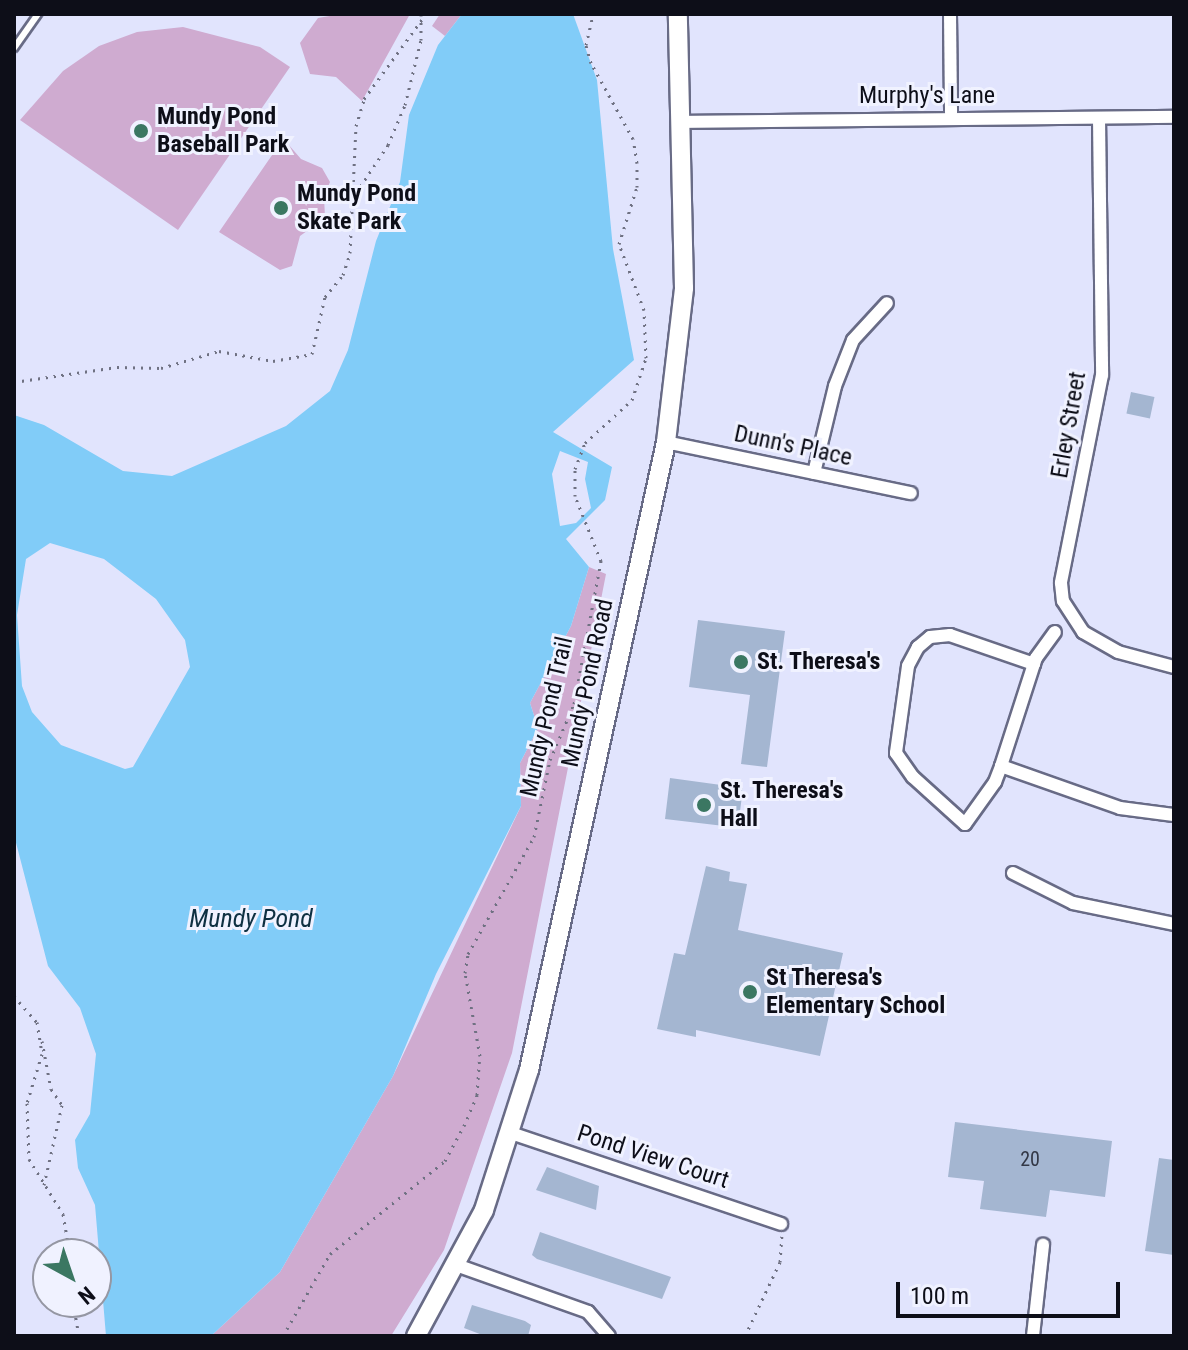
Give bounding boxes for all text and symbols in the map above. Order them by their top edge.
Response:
street label: Murphy's Lane [859,82,995,110]
place label: Mundy Pond Baseball Park [157,103,289,159]
marker: Mundy Pond Baseball Park [132,122,150,140]
place label: Mundy Pond Skate Park [297,180,416,236]
marker: Mundy Pond Skate Park [272,199,290,217]
street label: Erley Street [1045,370,1093,480]
street label: Dunn's Place [731,419,855,473]
street label: Mundy Pond Road [556,596,620,770]
street label: Mundy Pond Trail [515,634,579,800]
place label: St. Theresa's [757,648,881,676]
marker: St. Theresa's [732,653,750,671]
place label: St. Theresa's Hall [720,777,844,833]
marker: St. Theresa's Hall [695,796,713,814]
water label: Mundy Pond [189,903,313,935]
place label: St Theresa's Elementary School [766,964,945,1020]
marker: St Theresa's Elementary School [741,983,759,1001]
street label: Pond View Court [574,1119,732,1195]
house number: 20 [1020,1147,1040,1171]
north arrow [32,1238,112,1318]
scale bar [900,1266,1124,1316]
text: N [73,1281,100,1309]
text: 100 m [910,1282,969,1310]

